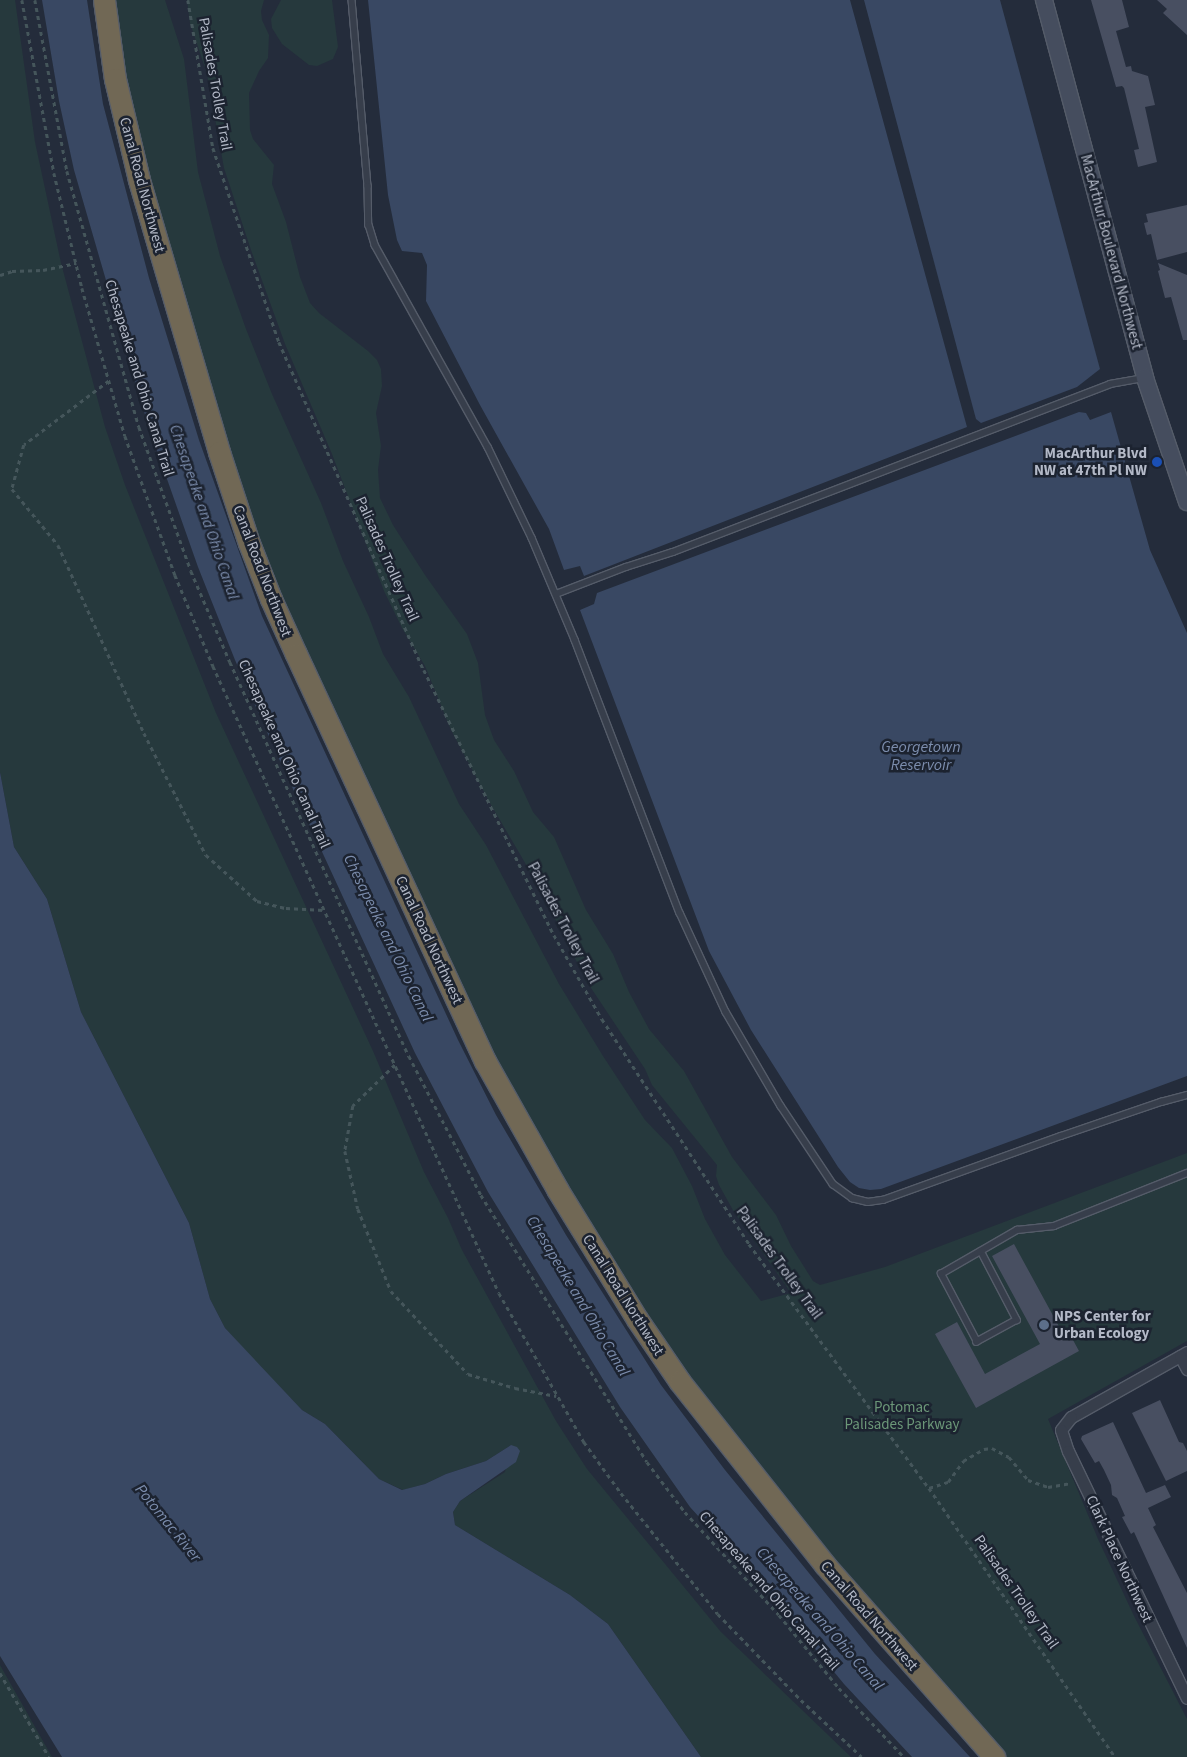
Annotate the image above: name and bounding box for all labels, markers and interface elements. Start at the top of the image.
street label: Palisades Trolley Trail [194,16,236,152]
street label: Canal Road Northwest [115,115,169,255]
street label: MacArthur Boulevard Northwest [1076,153,1146,351]
street label: Chesapeake and Ohio Canal Trail [100,277,178,479]
water label: Chesapeake and Ohio Canal [165,422,243,602]
place label: MacArthur Blvd NW at 47th Pl NW [1034,444,1147,479]
marker: MacArthur Blvd NW at 47th Pl NW [1151,456,1163,468]
street label: Palisades Trolley Trail [351,494,423,624]
street label: Canal Road Northwest [229,503,295,639]
street label: Chesapeake and Ohio Canal Trail [234,657,334,851]
water label: Georgetown Reservoir [881,737,961,775]
water label: Chesapeake and Ohio Canal [339,851,437,1025]
street label: Palisades Trolley Trail [523,859,603,987]
street label: Canal Road Northwest [391,873,467,1007]
street label: Palisades Trolley Trail [732,1203,826,1323]
water label: Chesapeake and Ohio Canal [522,1212,634,1380]
street label: Canal Road Northwest [578,1231,668,1359]
place label: NPS Center for Urban Ecology [1054,1307,1151,1342]
marker: NPS Center for Urban Ecology [1038,1319,1050,1331]
park label: Potomac Palisades Parkway [844,1398,960,1433]
water label: Potomac River [131,1480,205,1566]
street label: Clark Place Northwest [1082,1493,1156,1625]
street label: Chesapeake and Ohio Canal Trail [695,1508,843,1674]
street label: Palisades Trolley Trail [970,1532,1062,1652]
water label: Chesapeake and Ohio Canal [753,1543,887,1695]
street label: Canal Road Northwest [816,1557,922,1675]

